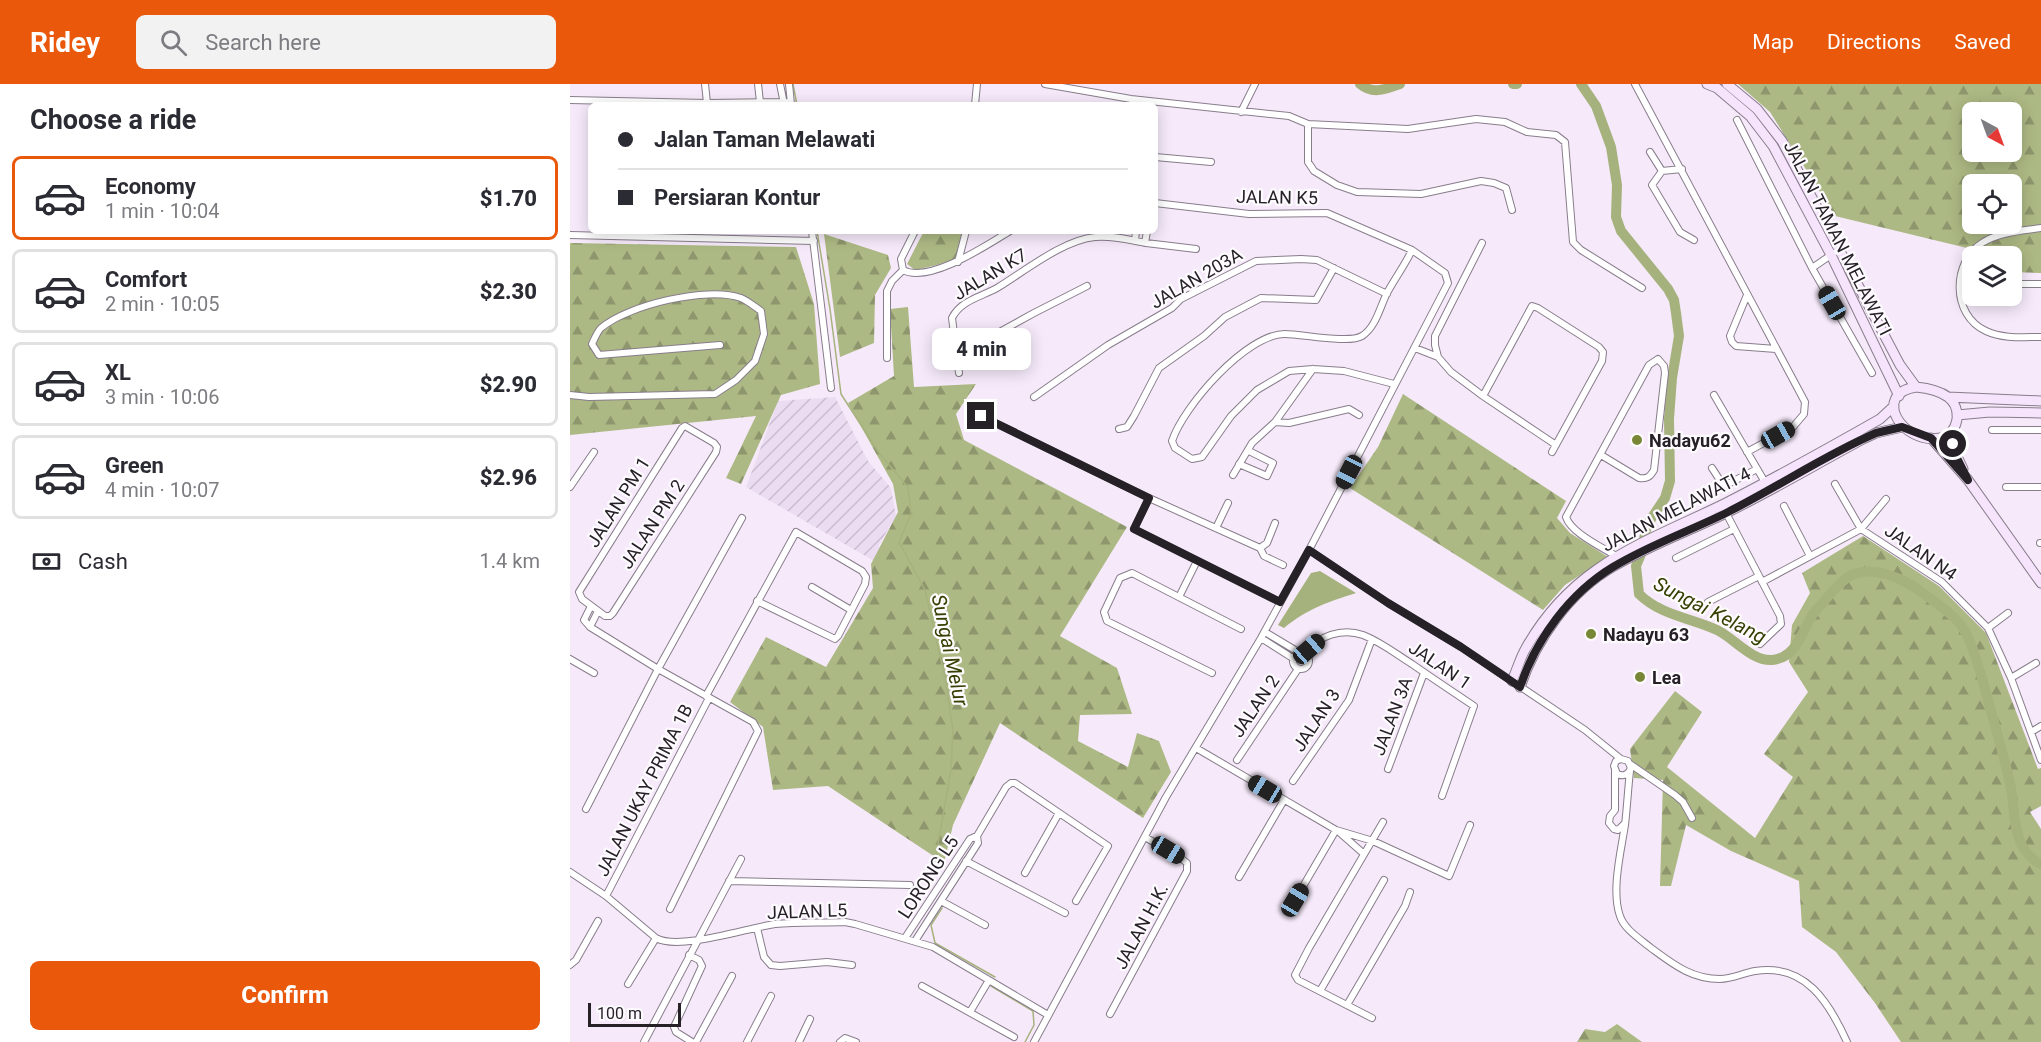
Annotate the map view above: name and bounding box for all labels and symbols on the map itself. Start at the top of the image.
north arrow [1962,102,2022,162]
street label: JALAN TAMAN MELAWATI [1780,137,1896,339]
street label: JALAN K5 [1236,186,1318,208]
street label: JALAN 203A [1146,243,1246,313]
street label: JALAN K7 [950,244,1030,304]
car [1815,283,1849,323]
callout: 4 min [932,329,1030,371]
route end [967,402,994,429]
car [1758,418,1798,452]
place label: Nadayu62 [1649,430,1731,451]
route start [1939,430,1966,457]
marker: Nadayu62 [1630,433,1644,447]
car [1333,452,1365,492]
street label: JALAN PM 1 [582,453,654,551]
street label: JALAN MELAWATI 4 [1598,462,1754,556]
street label: JALAN PM 2 [615,475,689,573]
street label: JALAN N4 [1881,519,1961,585]
water label: Sungai Kelang [1650,571,1770,649]
water label: Sungai Melur [926,592,974,709]
place label: Nadayu 63 [1603,624,1689,645]
marker: Nadayu 63 [1584,627,1598,641]
car [1290,630,1328,668]
street label: JALAN 1 [1405,637,1475,693]
place label: Lea [1652,667,1681,688]
marker: Lea [1633,670,1647,684]
street label: JALAN 2 [1227,671,1283,741]
street label: JALAN 3A [1367,674,1417,758]
street label: JALAN 3 [1288,685,1344,755]
street label: JALAN UKAY PRIMA 1B [591,700,697,880]
car [1245,772,1285,806]
street label: LORONG L5 [893,832,963,922]
car [1148,833,1188,867]
street label: JALAN H.K. [1110,880,1172,972]
car [1278,880,1312,920]
street label: JALAN L5 [767,899,847,923]
scale bar [588,1000,681,1028]

